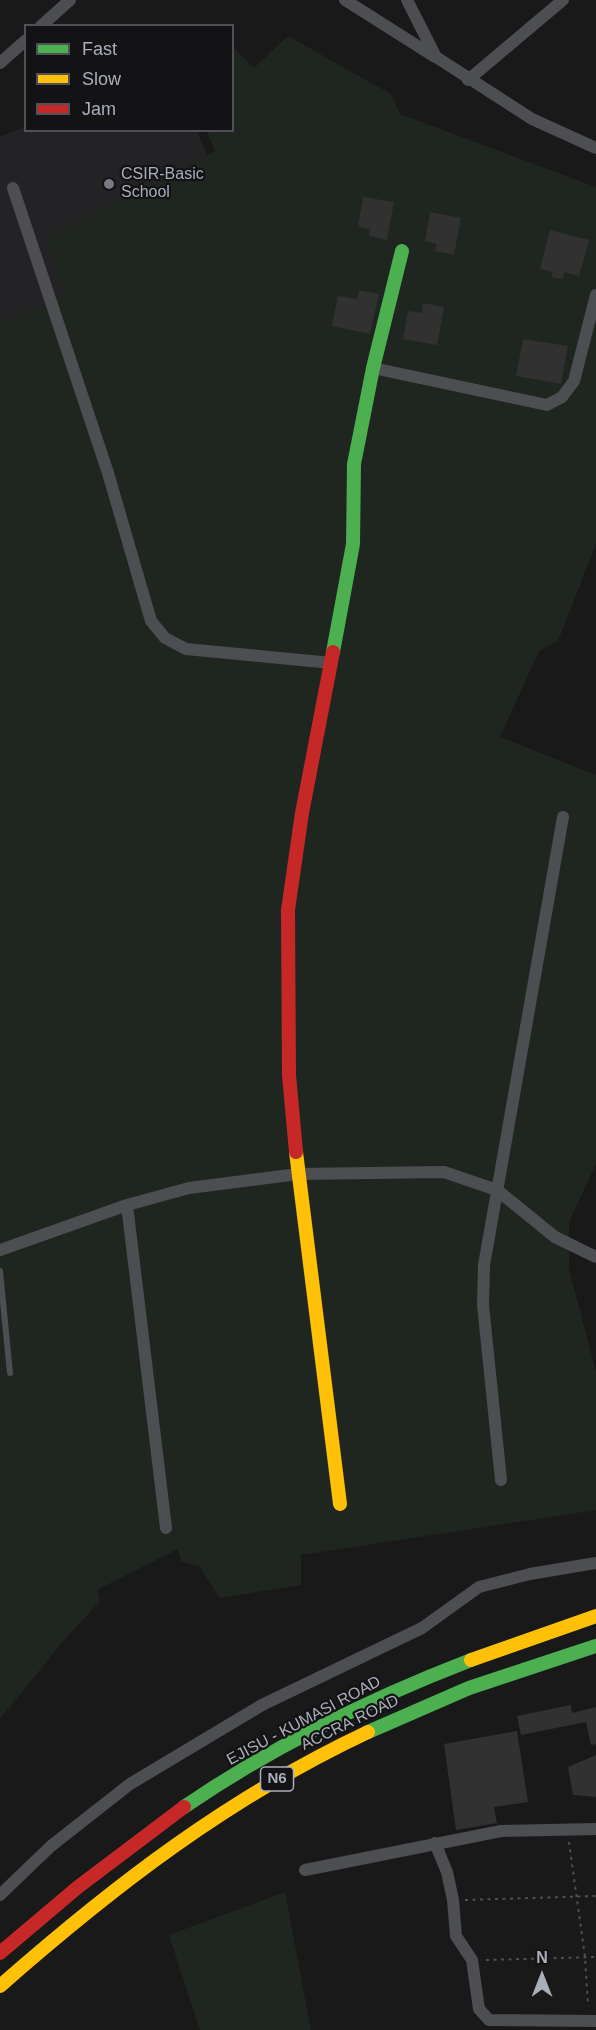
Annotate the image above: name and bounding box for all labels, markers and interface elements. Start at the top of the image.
legend [24,24,234,132]
text: Fast [82,39,117,59]
text: Slow [82,69,121,89]
text: Jam [82,99,116,119]
place label: CSIR-Basic School [121,165,204,203]
marker: CSIR-Basic School [102,177,116,191]
street label: EJISU - KUMASI ROAD [224,1672,384,1770]
street label: ACCRA ROAD [298,1691,402,1755]
road number: N6 [260,1767,294,1791]
north arrow [512,1946,572,2006]
text: N [536,1949,548,1966]

